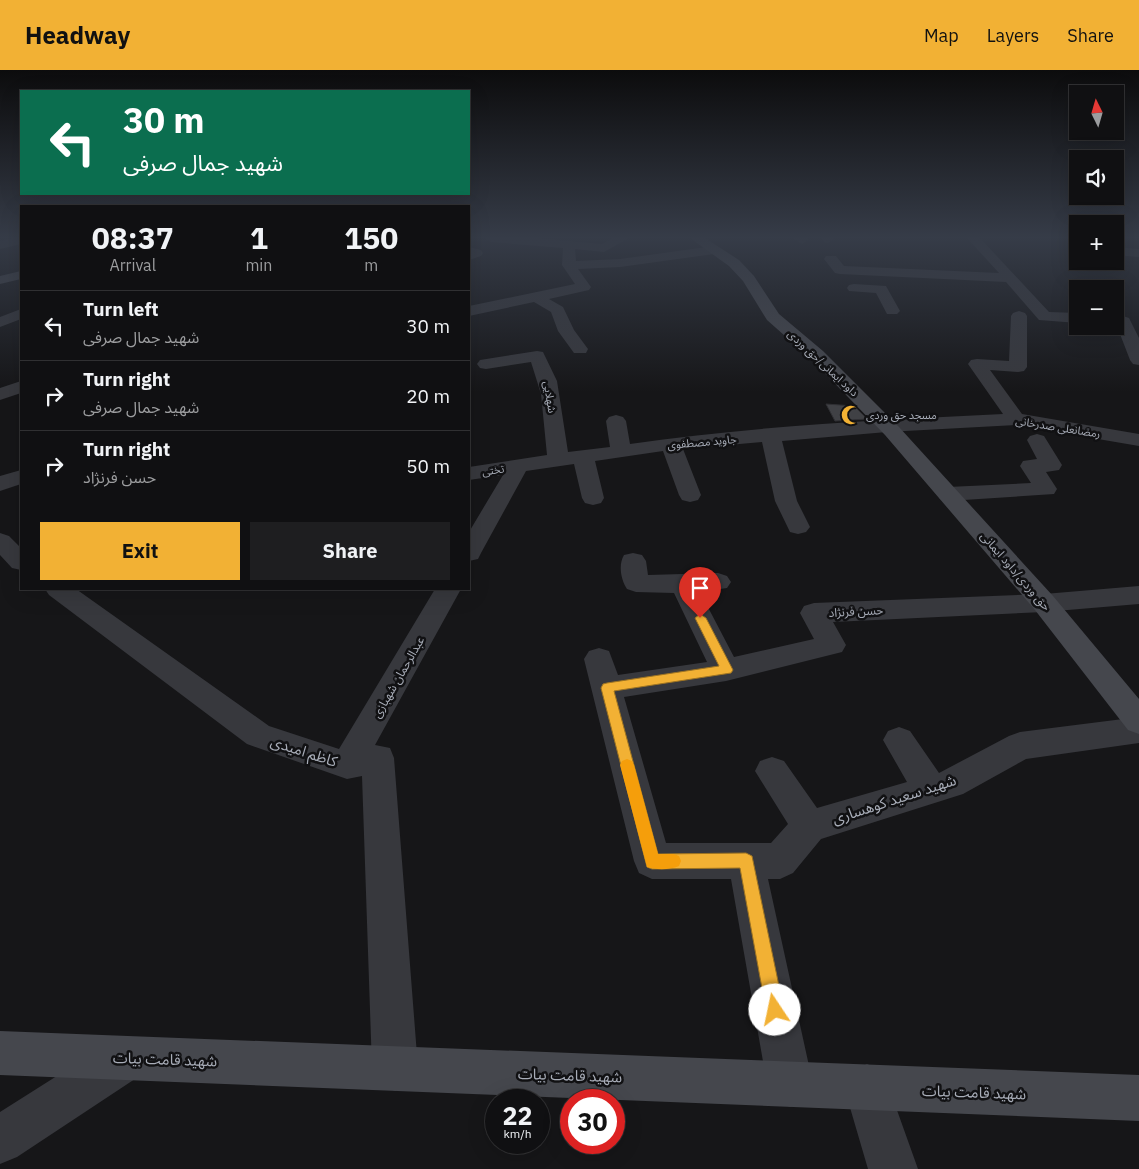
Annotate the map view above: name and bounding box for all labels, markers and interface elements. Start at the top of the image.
text: Headway [25,19,130,51]
text: Map [924,24,959,47]
text: Layers [987,24,1039,47]
text: Share [1067,24,1114,47]
north arrow [1069,85,1124,140]
map controls [1069,85,1124,335]
text: 30 m [123,97,205,143]
icon: left [40,110,105,175]
text: شهید جمال صرفی [123,148,283,177]
button: sound [1069,150,1124,205]
button: + [1069,215,1124,270]
text: 08:37 [92,218,174,257]
text: 1 [250,218,268,257]
text: 150 [344,218,398,257]
text: Arrival [109,255,156,275]
text: min [245,255,272,275]
text: m [364,255,378,275]
button: − [1069,280,1124,335]
text: Turn left [83,297,159,321]
icon: left [40,312,68,340]
text: 30 m [406,314,450,338]
text: شهید جمال صرفی [83,327,199,347]
street label: داود ایمانی/حق وردی [785,327,861,399]
text: Turn right [83,367,170,391]
street label: شهلایی [541,380,559,414]
icon: right [40,382,68,410]
text: 20 m [406,384,450,408]
text: شهید جمال صرفی [83,397,199,417]
mosque icon: مسجد حق وردی [840,404,862,426]
place label: مسجد حق وردی [866,408,937,422]
street label: رمضانعلی صدرخانی [1015,413,1101,441]
street label: جاوید مصطفوی [667,432,738,452]
text: Turn right [83,437,170,461]
icon: right [40,452,68,480]
text: 50 m [406,454,450,478]
street label: تختی [481,462,505,478]
text: حسن فرنژاد [83,467,156,487]
button: Exit [40,522,240,580]
button: Share [250,522,450,580]
street label: حق وردی/داود ایمانی [977,528,1054,614]
pin [679,567,721,618]
icon: arrive [686,574,714,602]
street label: حسن فرنژاد [828,602,884,620]
street label: عبدالرحمان شهبازی [369,633,428,721]
street label: کاظم امیدی [268,731,341,773]
street label: شهید سعید کوهساری [830,770,959,828]
position arrow [748,983,800,1035]
street label: شهید قامت بیات [113,1048,218,1070]
street label: شهید قامت بیات [518,1064,623,1086]
street label: شهید قامت بیات [922,1081,1027,1103]
speed limit sign: 30 [560,1089,625,1154]
text: 22 [502,1099,533,1132]
text: km/h [503,1126,532,1141]

